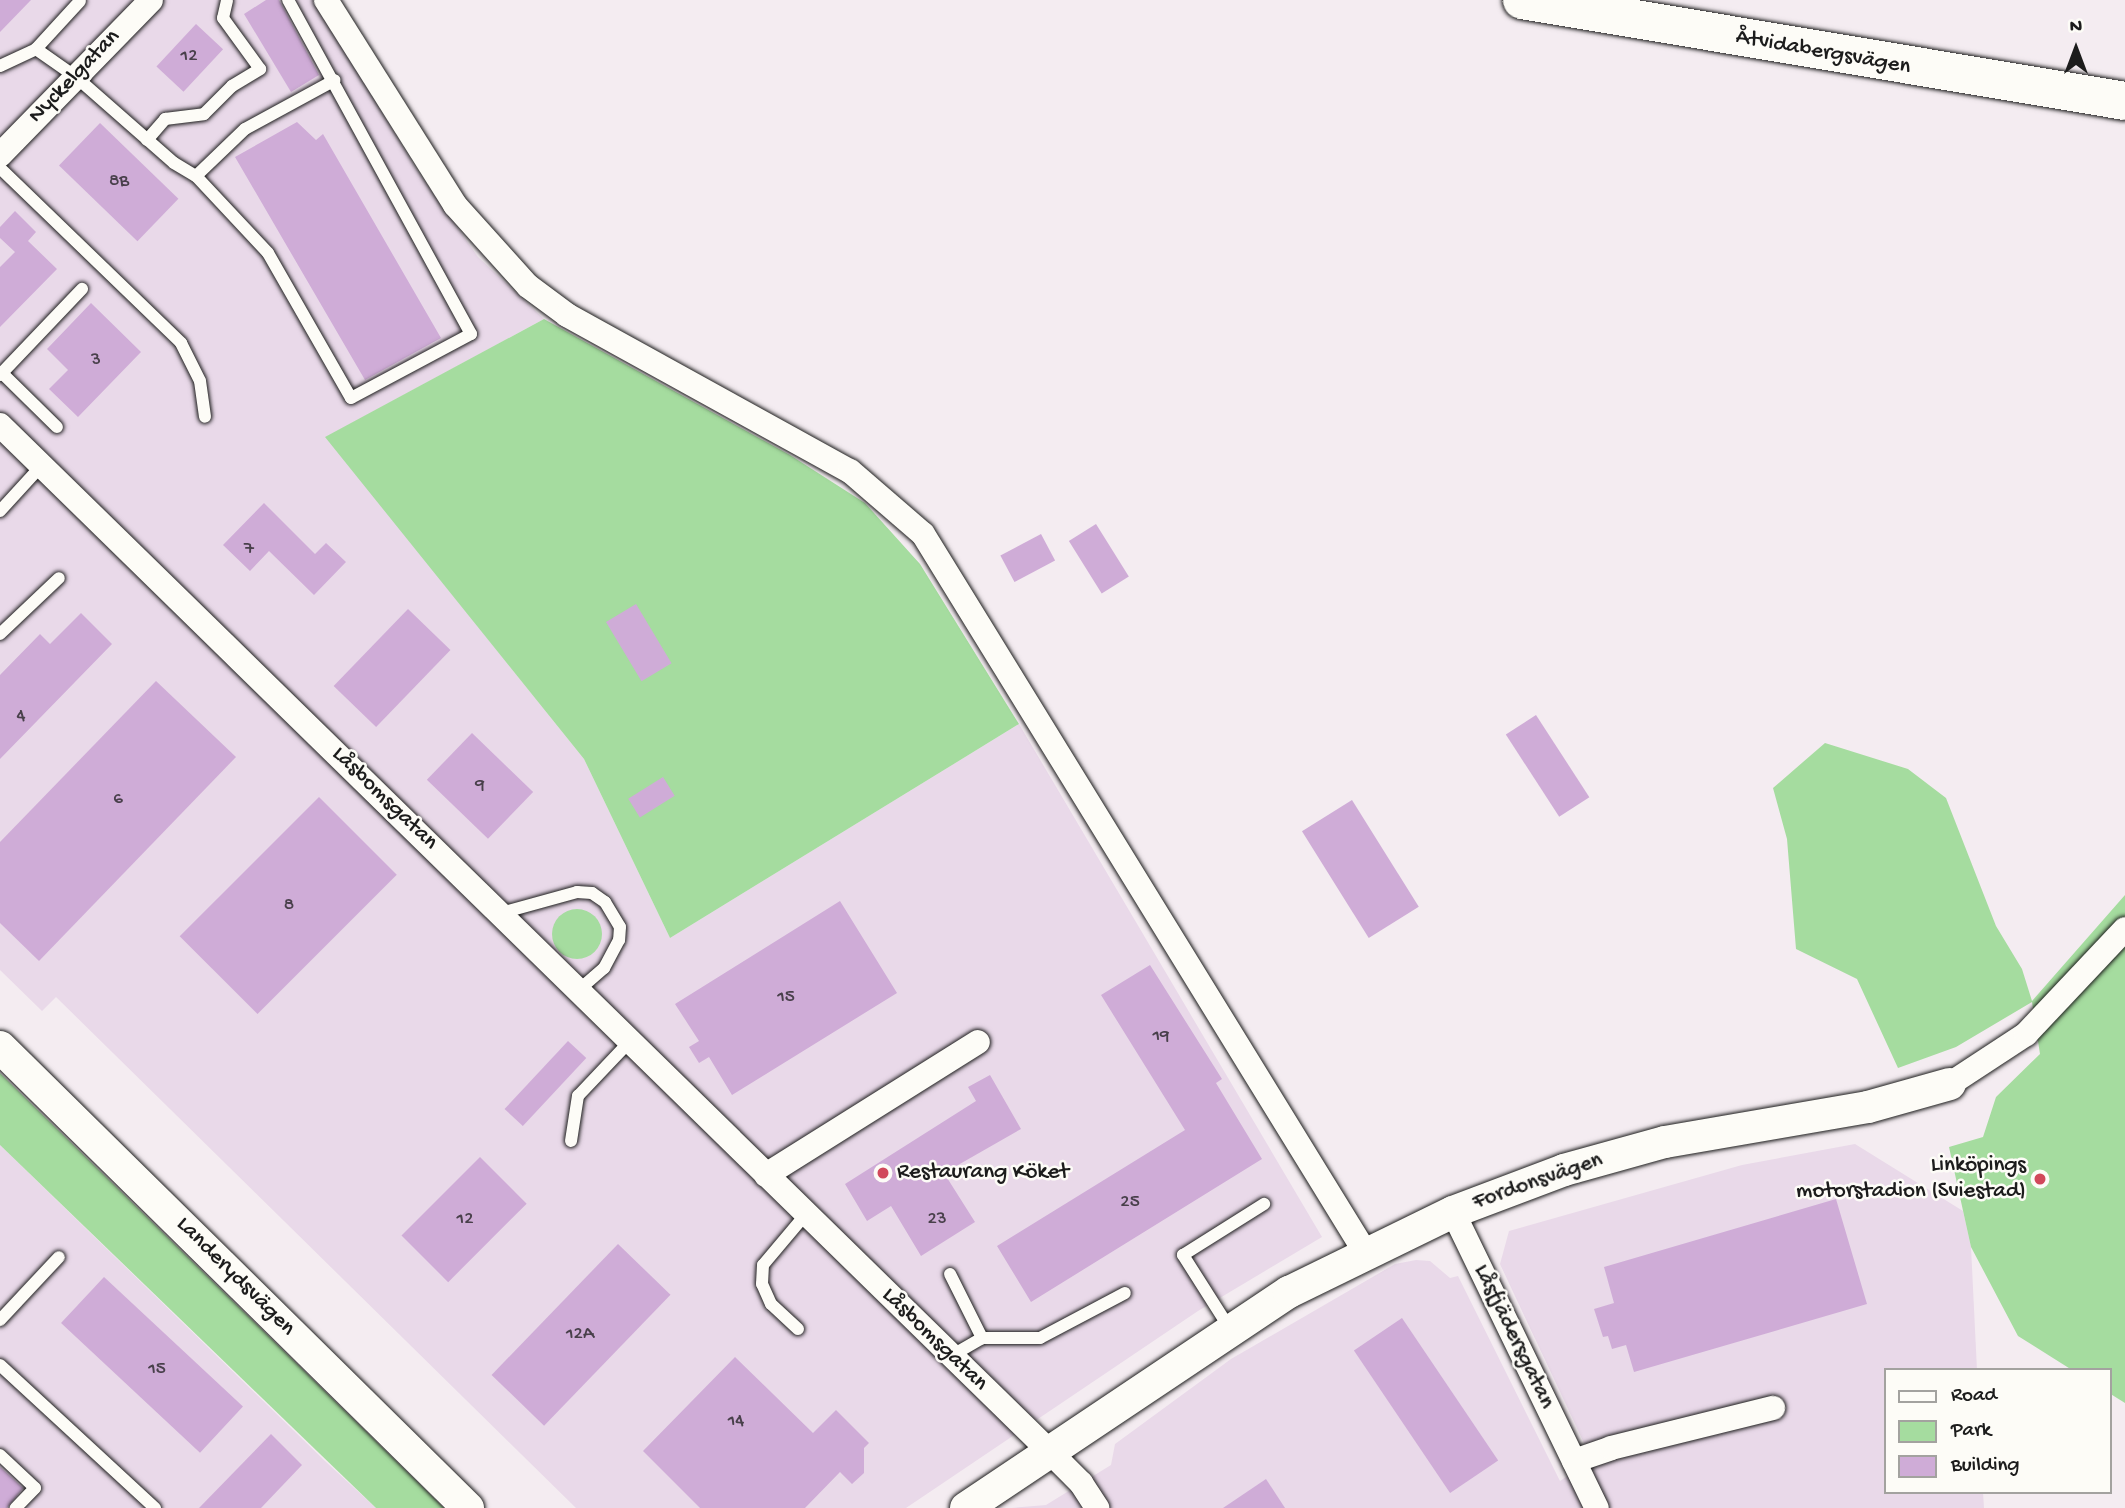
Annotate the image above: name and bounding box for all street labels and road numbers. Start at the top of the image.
street label: Nyckelgatan [23,24,127,130]
street label: Åtvidabergsvägen [1734,24,1912,82]
street label: Låsbomsgatan [325,741,443,857]
street label: Fordonsvägen [1469,1147,1607,1217]
street label: Landerydsvägen [169,1211,301,1343]
street label: Låsfjädersgatan [1466,1260,1560,1414]
street label: Låsbomsgatan [875,1282,993,1398]

